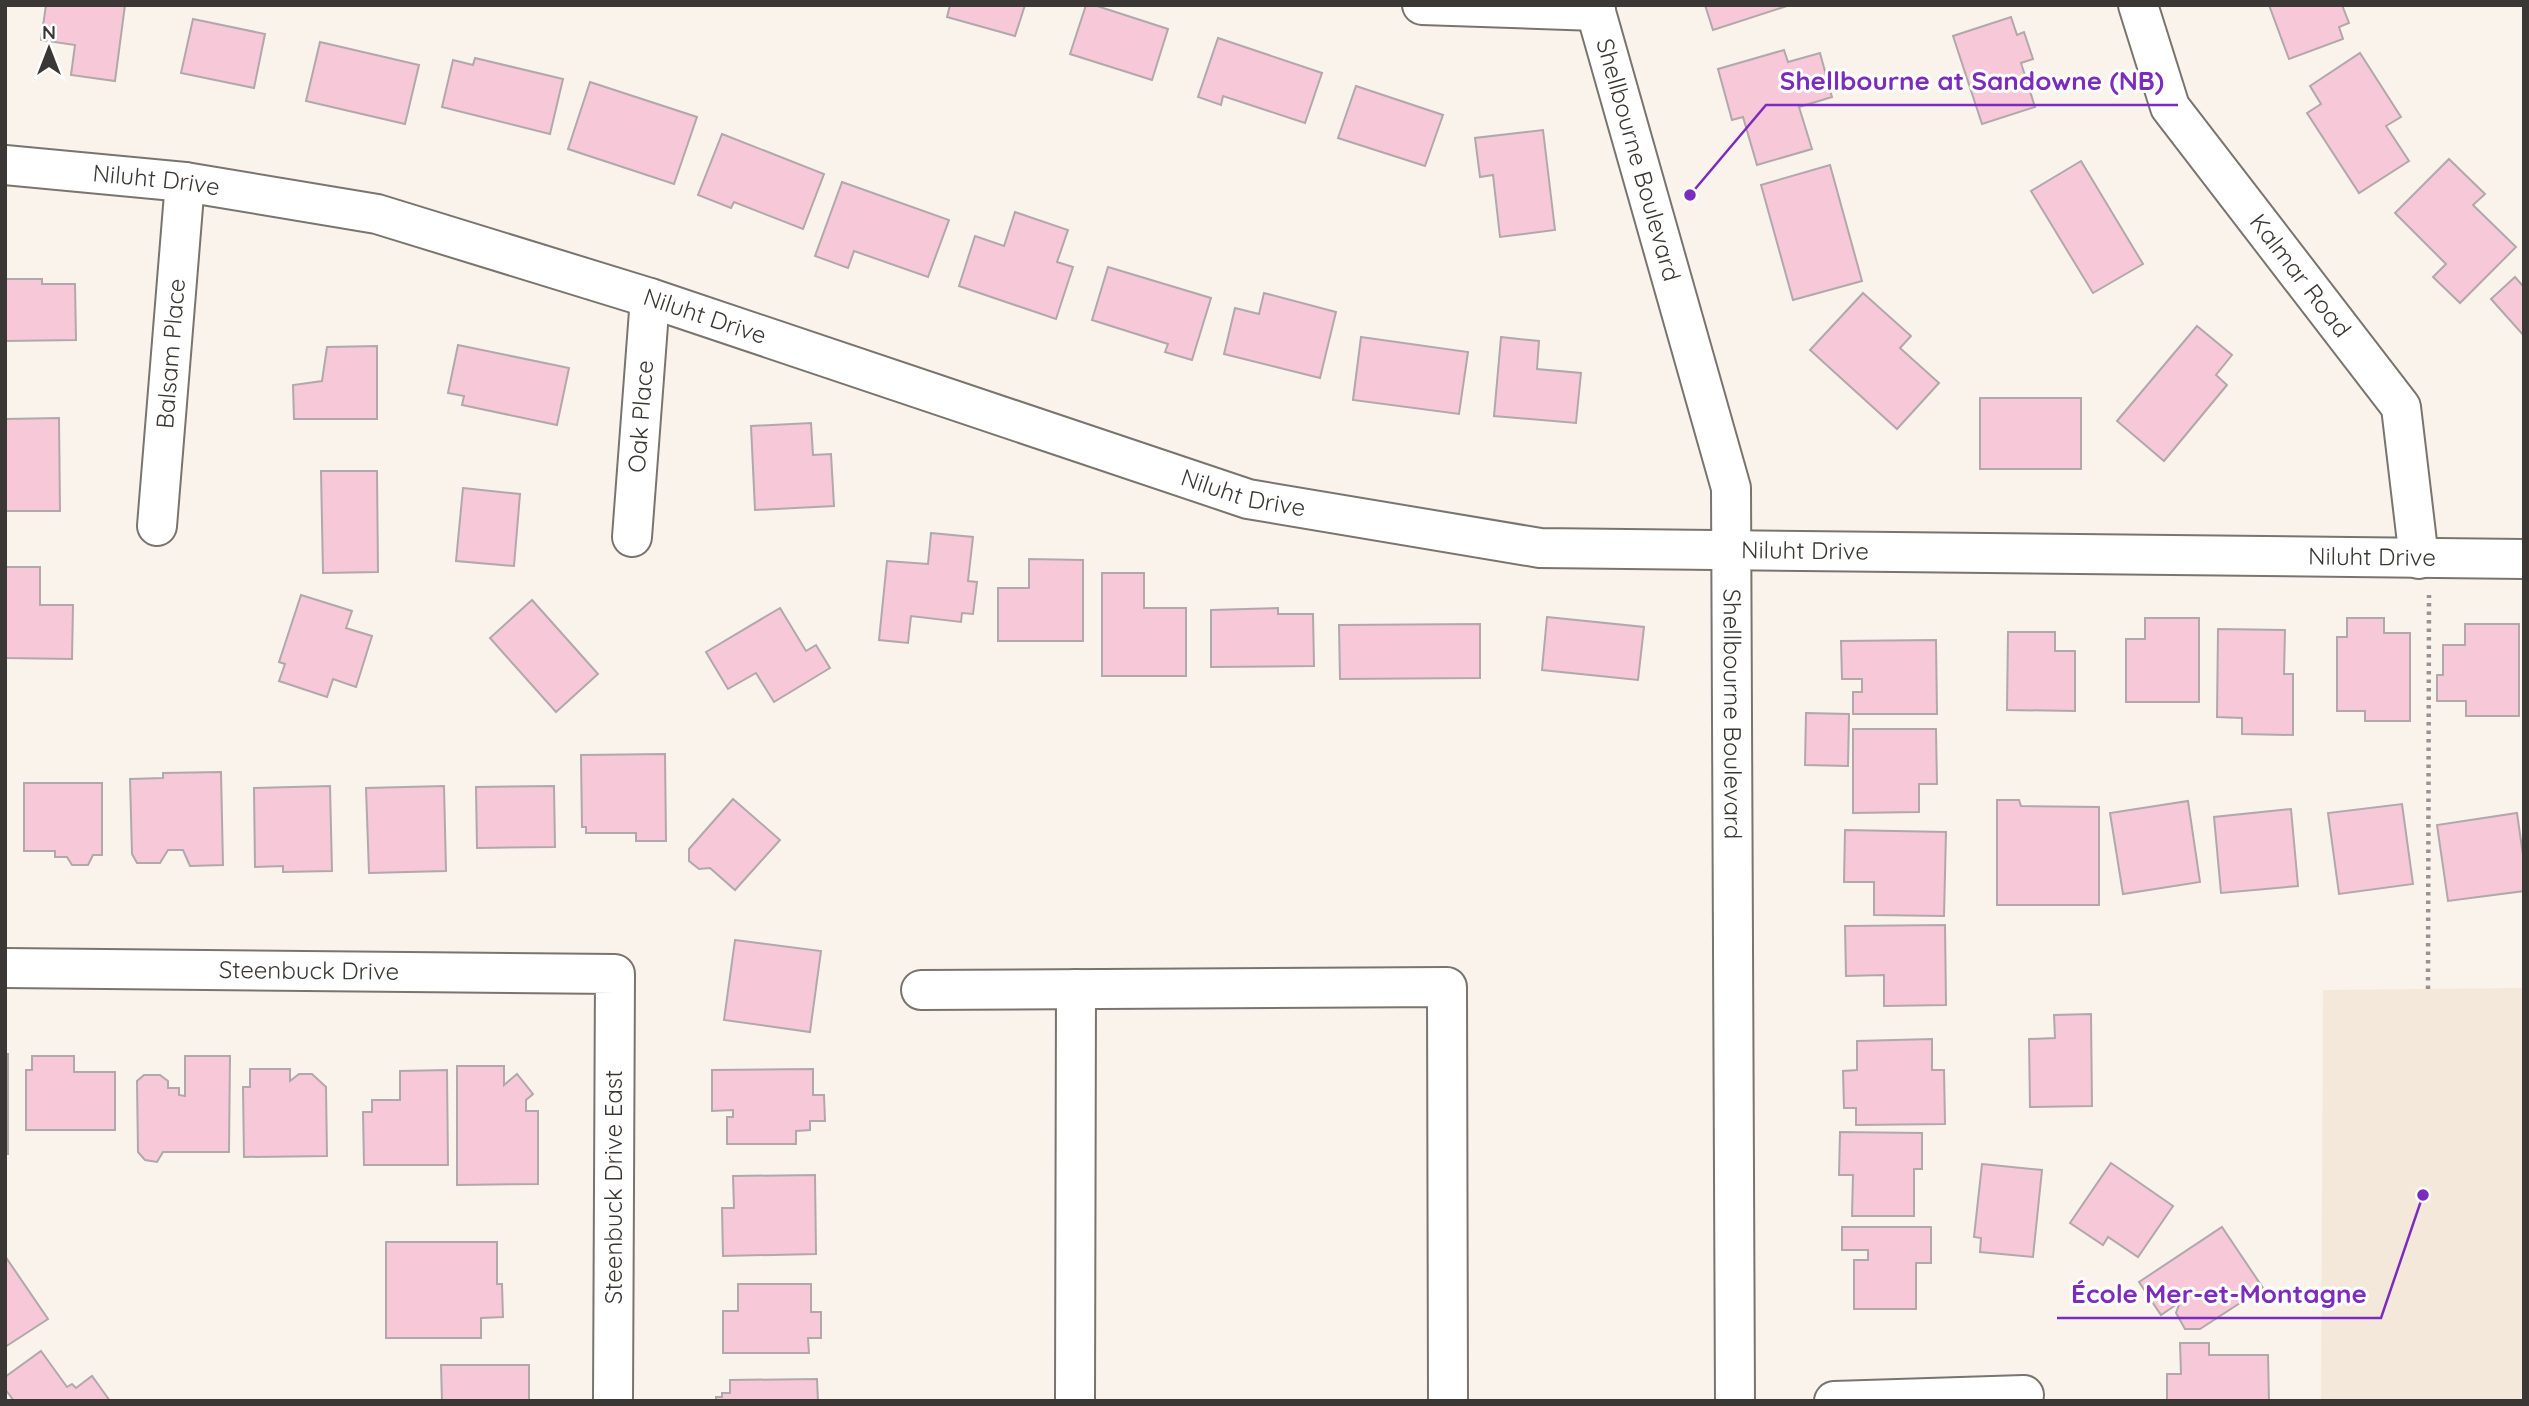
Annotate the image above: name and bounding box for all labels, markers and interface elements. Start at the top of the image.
north arrow [14,14,84,84]
text: N [42,20,56,44]
street label: Shellbourne Boulevard [1590,35,1688,284]
callout: Shellbourne at Sandowne (NB) [1766,58,2178,105]
text: Shellbourne at Sandowne (NB) [1780,64,2164,97]
street label: Niluht Drive [91,157,222,202]
street label: Kalmar Road [2244,207,2358,343]
street label: Balsam Place [149,277,191,430]
street label: Niluht Drive [640,281,771,350]
street label: Oak Place [621,359,659,474]
street label: Niluht Drive [1177,462,1308,522]
street label: Niluht Drive [1741,534,1869,566]
street label: Niluht Drive [2308,541,2436,572]
street label: Shellbourne Boulevard [1717,589,1749,839]
street label: Steenbuck Drive [219,954,399,986]
street label: Steenbuck Drive East [598,1070,628,1304]
callout: École Mer-et-Montagne [2057,1271,2381,1318]
text: École Mer-et-Montagne [2071,1277,2367,1310]

